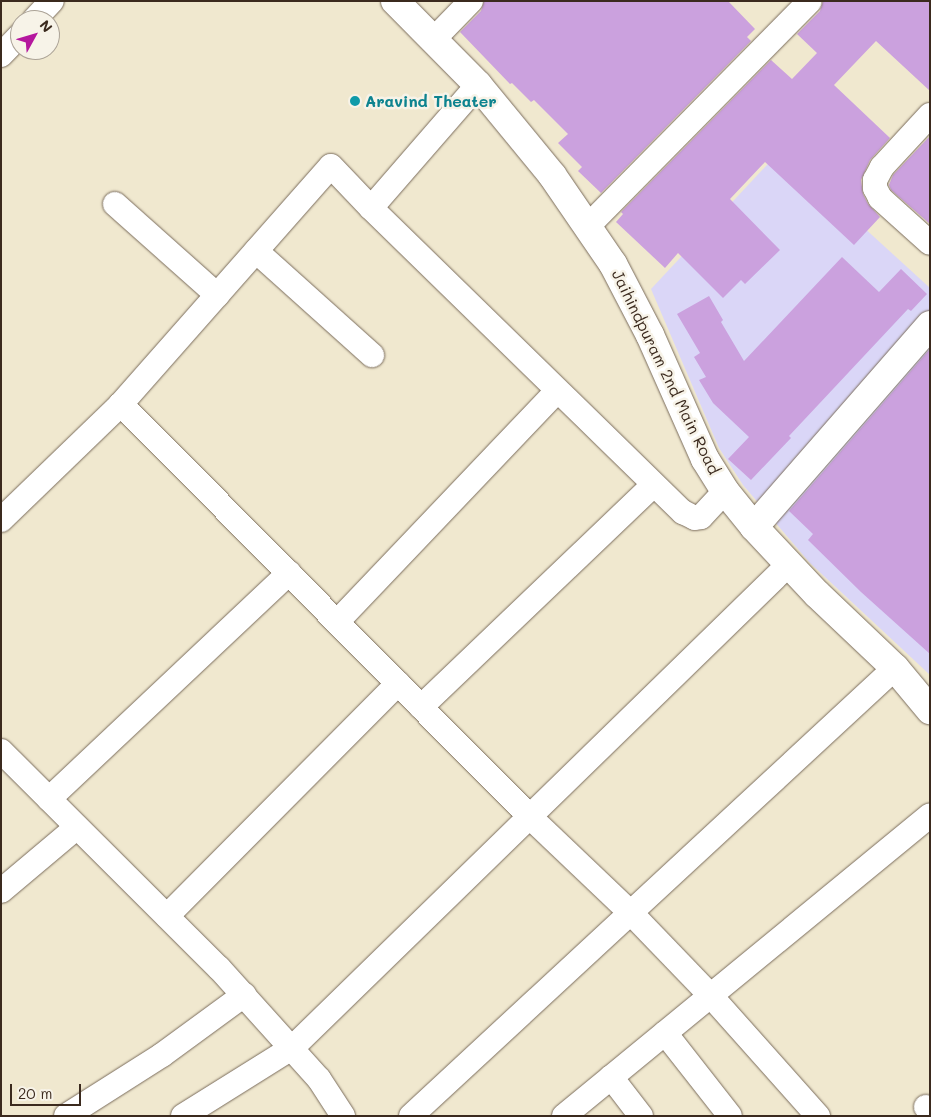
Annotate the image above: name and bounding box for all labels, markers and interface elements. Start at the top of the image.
north arrow [10,10,60,60]
text: N [36,16,57,36]
place label: Aravind Theater [365,91,497,111]
marker: Aravind Theater [349,95,361,107]
street label: Jaihindpuram 2nd Main Road [608,266,724,478]
scale bar [12,1074,84,1106]
text: 20 m [18,1083,52,1103]

